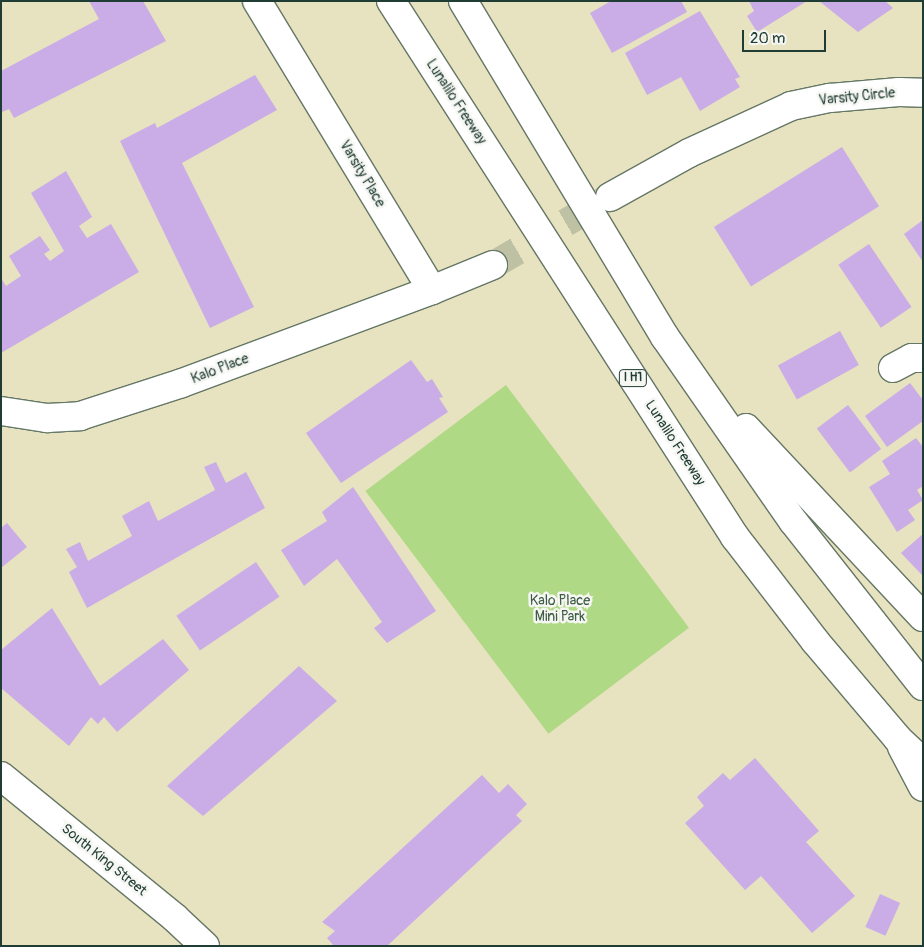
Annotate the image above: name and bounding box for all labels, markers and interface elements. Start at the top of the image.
scale bar [744,20,828,52]
text: 20 m [750,29,785,48]
street label: Lunalilo Freeway [422,56,490,148]
street label: Varsity Circle [818,85,896,109]
street label: Varsity Place [336,138,388,210]
street label: Kalo Place [189,350,251,388]
road number: I H1 [618,368,648,388]
street label: Lunalilo Freeway [641,397,709,489]
park label: Kalo Place Mini Park [530,593,590,626]
street label: South King Street [58,821,150,899]

